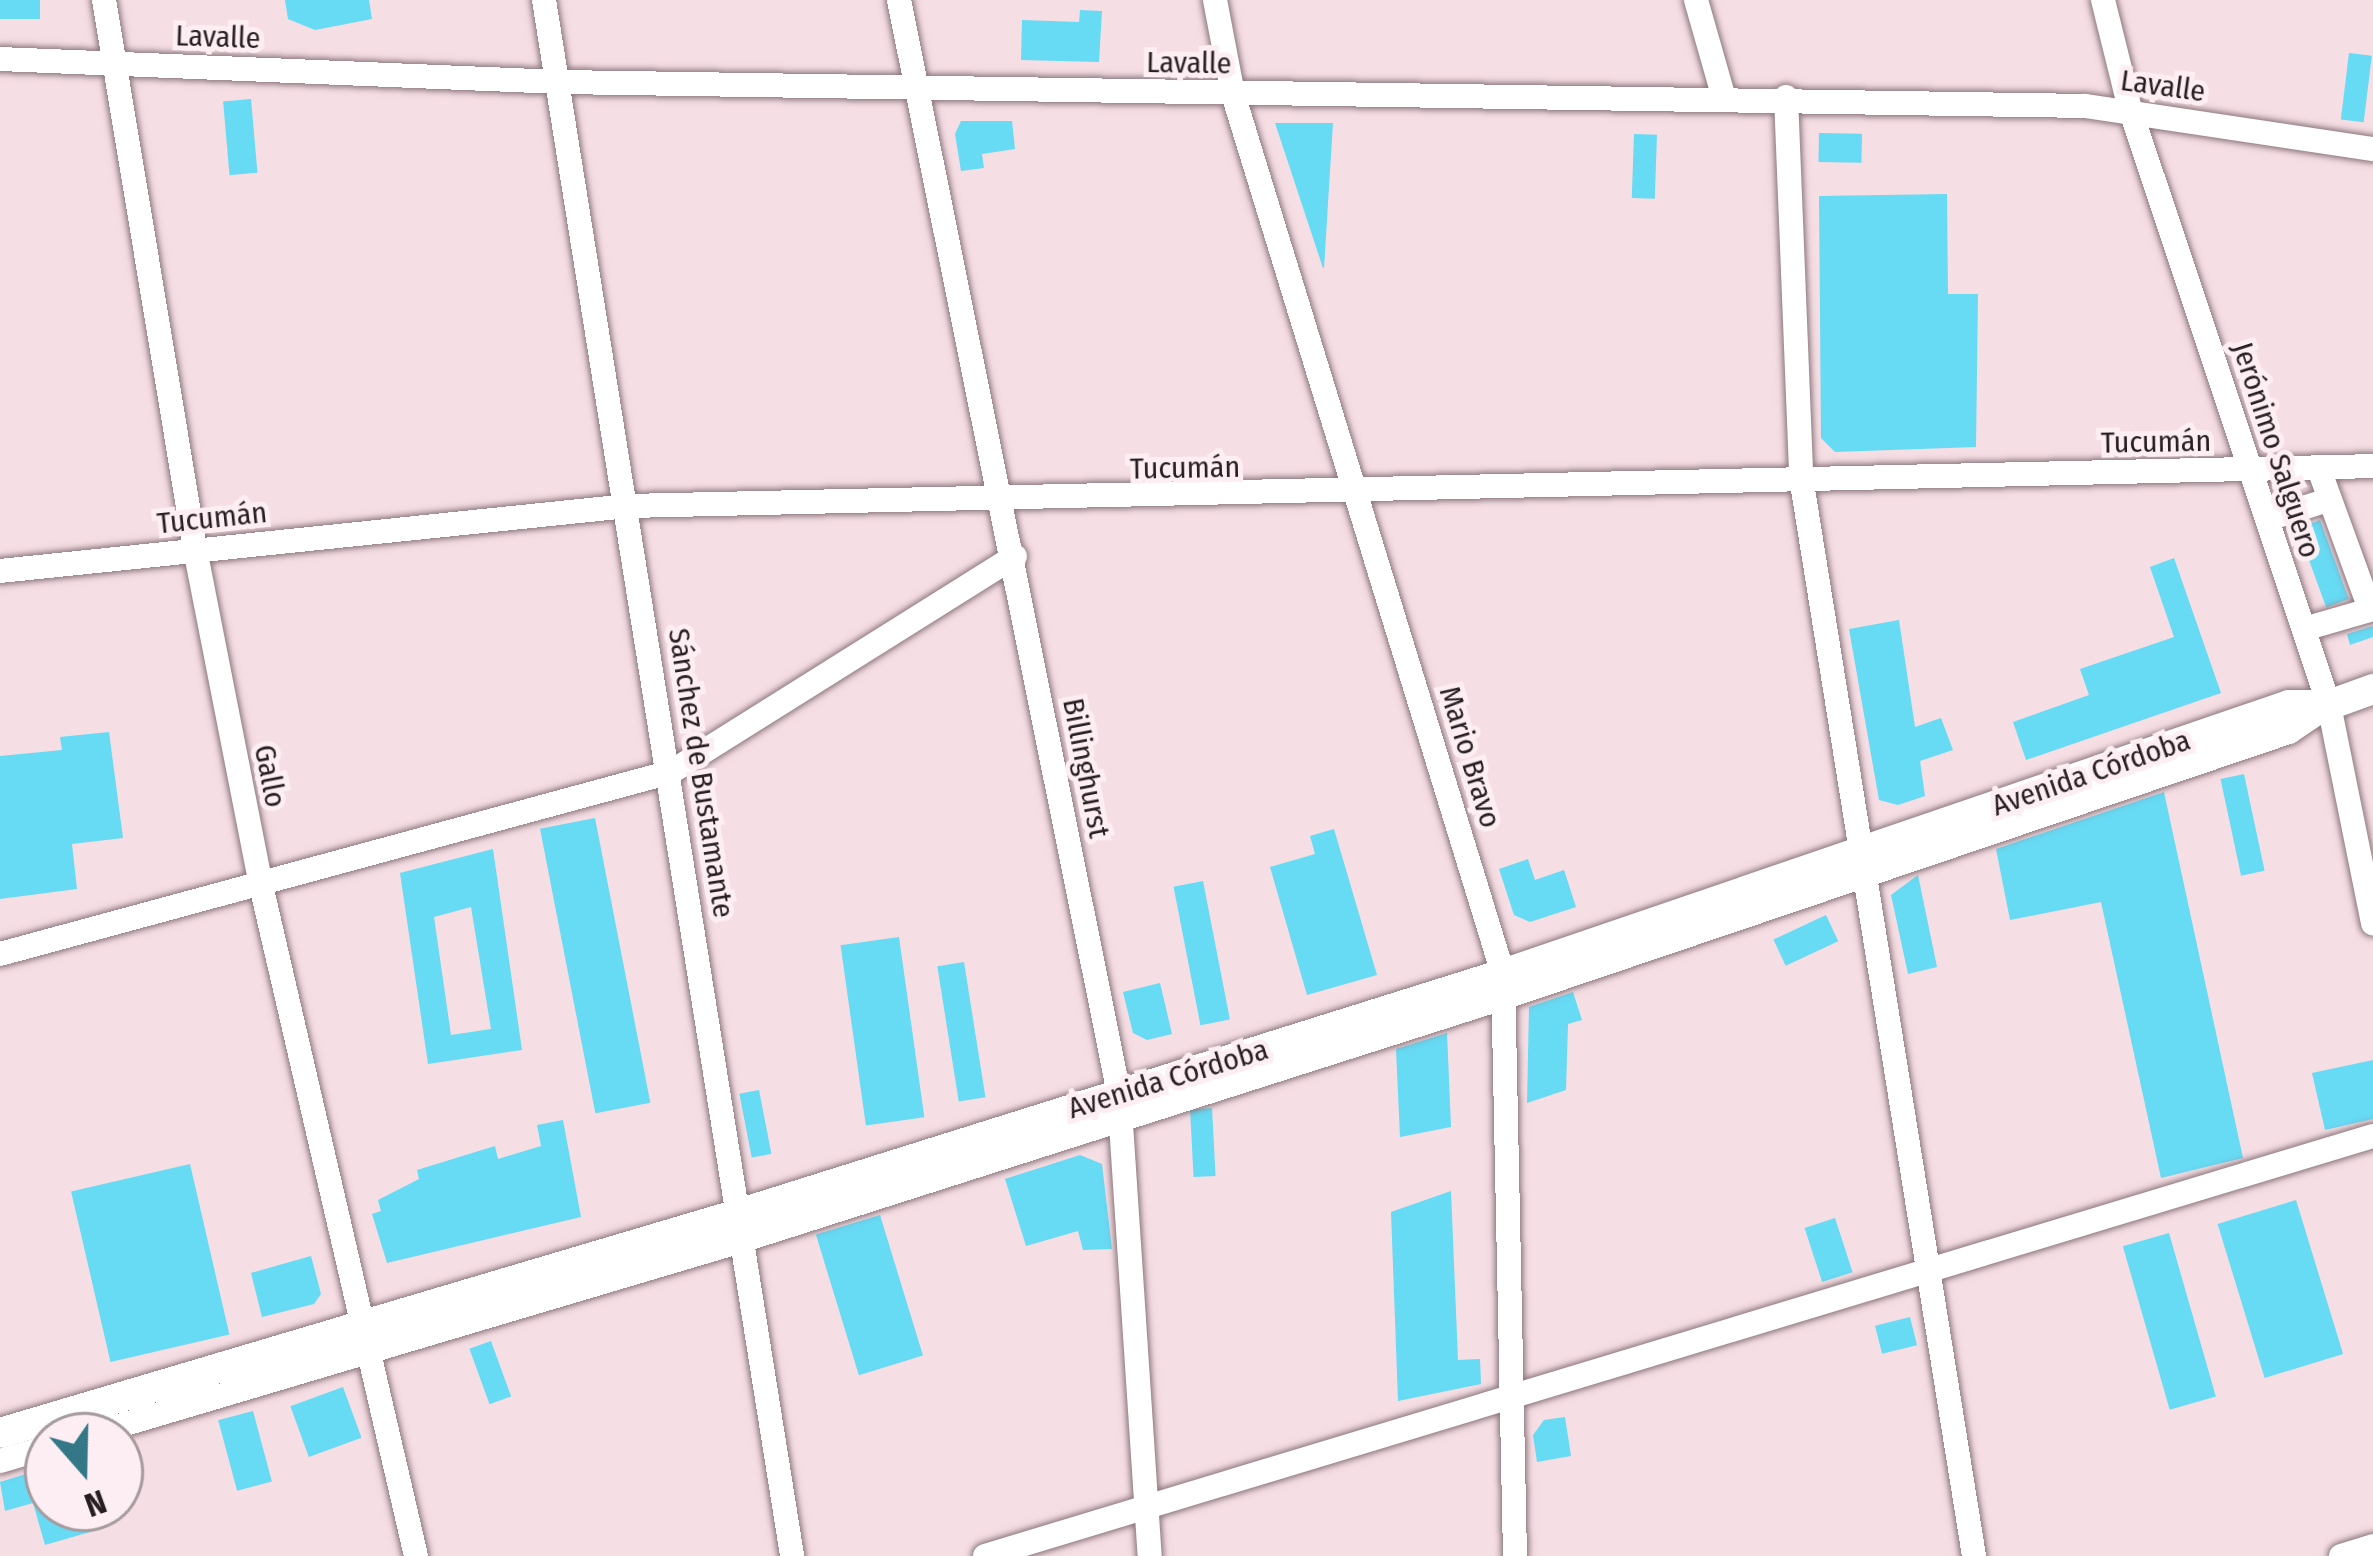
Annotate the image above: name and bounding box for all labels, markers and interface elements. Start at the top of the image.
street label: Lavalle [175,18,261,56]
street label: Lavalle [1146,44,1232,82]
street label: Lavalle [2118,62,2208,110]
street label: Jerónimo Salguero [2224,338,2328,562]
street label: Tucumán [2101,423,2211,461]
street label: Tucumán [1130,449,1240,487]
street label: Tucumán [155,494,269,542]
street label: Sánchez de Bustamante [660,626,742,920]
street label: Mario Bravo [1431,682,1509,832]
street label: Billinghurst [1055,695,1117,841]
street label: Avenida Córdoba [1987,722,2195,824]
street label: Gallo [246,742,294,810]
street label: Avenida Córdoba [1064,1031,1272,1127]
north arrow [24,1412,144,1532]
text: N [79,1481,111,1525]

